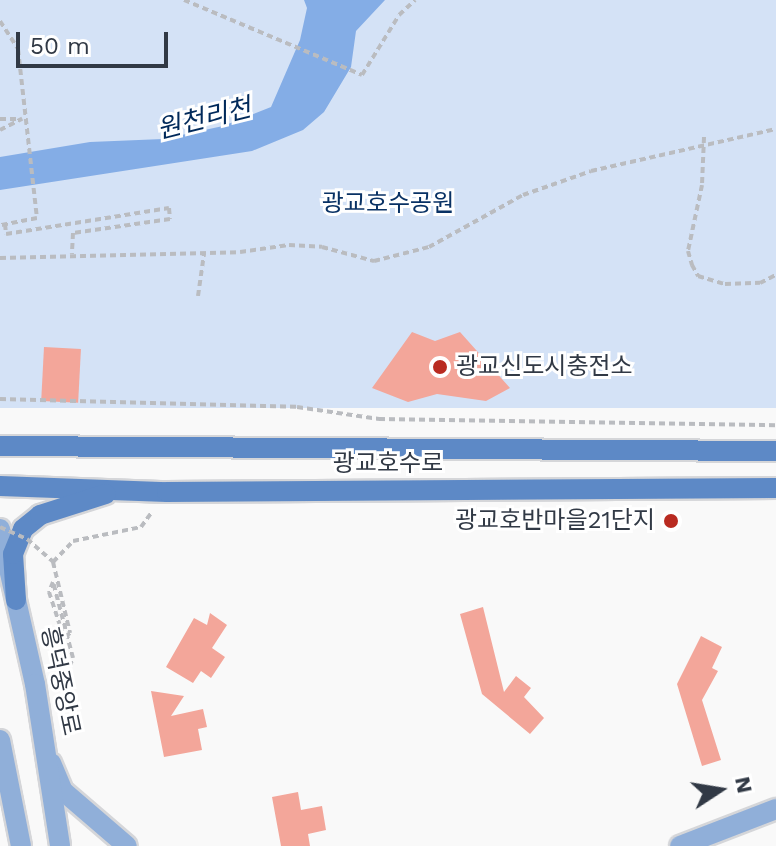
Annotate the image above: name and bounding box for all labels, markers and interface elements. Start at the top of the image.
scale bar [20,16,172,66]
text: 50 m [30,32,90,60]
water label: 원천리천 [154,92,254,146]
park label: 광교호수공원 [322,190,454,218]
place label: 광교신도시충전소 [456,353,633,381]
marker: 광교신도시충전소 [431,358,449,376]
street label: 광교호수로 [333,450,443,478]
place label: 광교호반마을21단지 [455,507,655,535]
marker: 광교호반마을21단지 [662,512,680,530]
street label: 흥덕중앙로 [34,624,86,738]
north arrow [680,750,760,830]
text: N [730,774,758,795]

